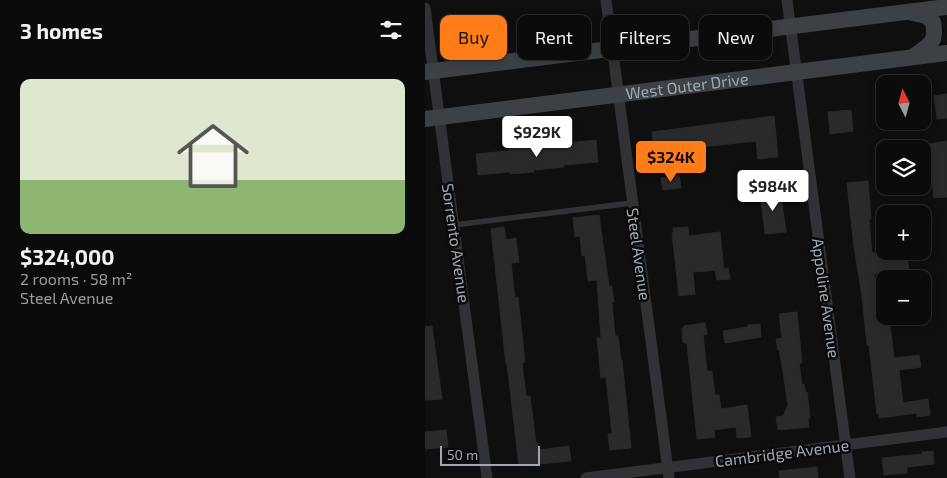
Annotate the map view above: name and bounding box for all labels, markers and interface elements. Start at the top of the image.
chip: Buy [440,15,507,60]
chip: Rent [517,15,591,60]
chip: Filters [601,15,689,60]
chip: New [699,15,772,60]
icon: filters [377,16,405,44]
text: 3 homes [20,18,103,43]
street label: West Outer Drive [624,68,749,103]
north arrow [876,75,931,130]
map controls [876,75,931,325]
icon: home [168,111,258,201]
pin: $929K [502,116,572,158]
text: $929K [513,122,561,141]
pin: $324K [636,140,706,183]
button: layers [876,140,931,195]
text: $324K [647,147,695,166]
pin: $984K [738,170,808,212]
text: $984K [748,176,798,195]
street label: Sorrento Avenue [439,182,474,304]
button: + [876,205,931,260]
street label: Steel Avenue [624,206,655,301]
street label: Appoline Avenue [809,237,844,359]
text: $324,000 [20,244,115,269]
text: 2 rooms · 58 m² [20,269,133,288]
button: − [876,270,931,325]
text: Steel Avenue [20,288,113,307]
street label: Cambridge Avenue [714,435,850,470]
scale bar [440,443,540,466]
text: 50 m [447,446,478,463]

